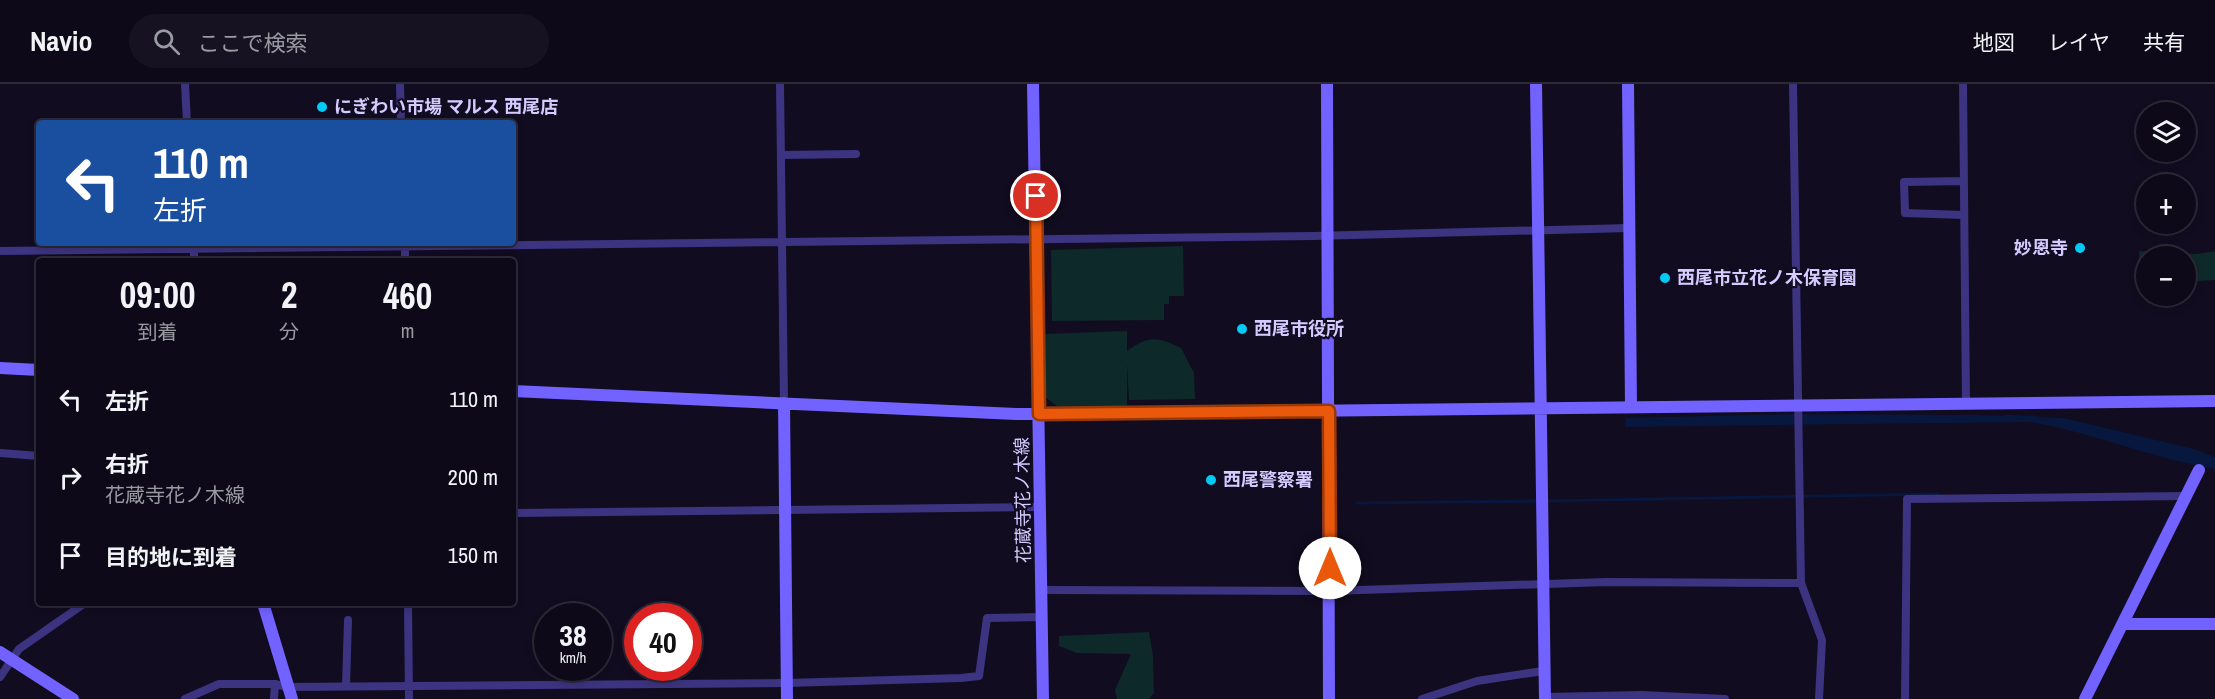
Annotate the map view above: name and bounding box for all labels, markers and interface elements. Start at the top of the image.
search box [129,14,549,68]
text: Navio [30,22,93,60]
icon: search [150,25,183,58]
text: ここで検索 [198,28,308,58]
text: 地図 [1973,28,2015,57]
text: レイヤ [2048,28,2110,57]
text: 共有 [2143,28,2185,57]
place label: にぎわい市場 マルス 西尾店 [334,94,558,119]
marker: にぎわい市場 マルス 西尾店 [315,100,329,114]
map controls [2136,102,2196,306]
button: layers [2136,102,2196,162]
text: 110 m [153,135,249,191]
icon: left [54,144,132,222]
pin [1010,170,1061,221]
button: + [2136,174,2196,234]
icon: arrive [1019,179,1052,212]
text: 左折 [153,192,207,228]
place label: 妙恩寺 [2014,235,2068,260]
marker: 妙恩寺 [2073,241,2087,255]
button: − [2136,246,2196,306]
place label: 西尾市立花ノ木保育園 [1677,265,1857,290]
text: 09:00 [120,271,195,319]
text: 2 [281,271,297,319]
marker: 西尾市立花ノ木保育園 [1658,271,1672,285]
text: 460 [383,272,432,320]
place label: 西尾市役所 [1254,316,1344,341]
text: m [401,317,414,344]
text: 到着 [138,318,178,345]
text: 分 [279,318,299,345]
marker: 西尾市役所 [1235,322,1249,336]
icon: left [54,383,87,416]
text: 110 m [449,384,498,414]
text: 左折 [105,386,149,416]
street label: 花蔵寺花ノ木線 [1009,437,1036,563]
text: 右折 [105,449,149,479]
icon: right [54,461,87,494]
text: 200 m [448,462,498,492]
place label: 西尾警察署 [1223,467,1313,492]
marker: 西尾警察署 [1204,473,1218,487]
text: 花蔵寺花ノ木線 [105,481,245,508]
position arrow [1298,536,1362,600]
icon: arrive [54,539,87,572]
text: 150 m [448,540,498,570]
text: 目的地に到着 [105,542,237,572]
speed limit sign: 40 [624,603,702,681]
text: 38 [559,615,587,655]
text: km/h [560,647,586,668]

